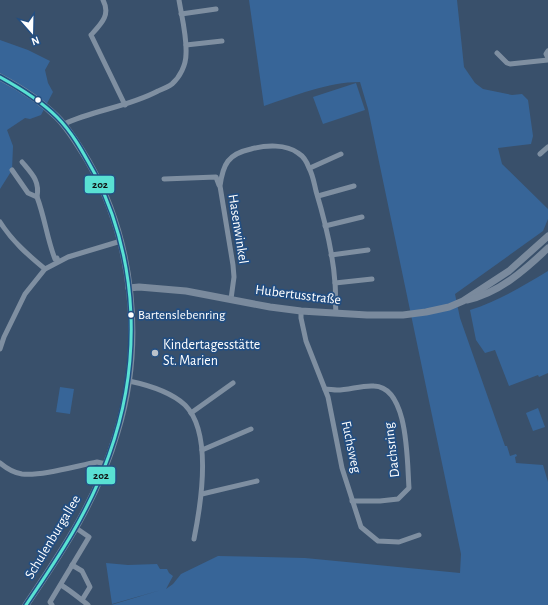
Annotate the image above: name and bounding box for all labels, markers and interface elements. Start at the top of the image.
north arrow [12,12,52,52]
text: N [30,34,41,47]
unlabelled marker [33,95,43,105]
line badge: 202 [84,175,115,194]
text: 202 [92,179,108,190]
street label: Hasenwinkel [226,193,250,265]
street label: Hubertusstraße [254,283,342,307]
place label: Bartenslebenring [138,309,226,322]
marker: Bartenslebenring [126,310,136,320]
place label: Kindertagesstätte St. Marien [163,338,260,368]
marker: Kindertagesstätte St. Marien [150,348,160,358]
street label: Fuchsweg [339,420,363,474]
street label: Dachsring [382,422,402,478]
line badge: 202 [86,466,116,485]
text: 202 [93,470,109,481]
street label: Schulenburgallee [23,493,83,581]

